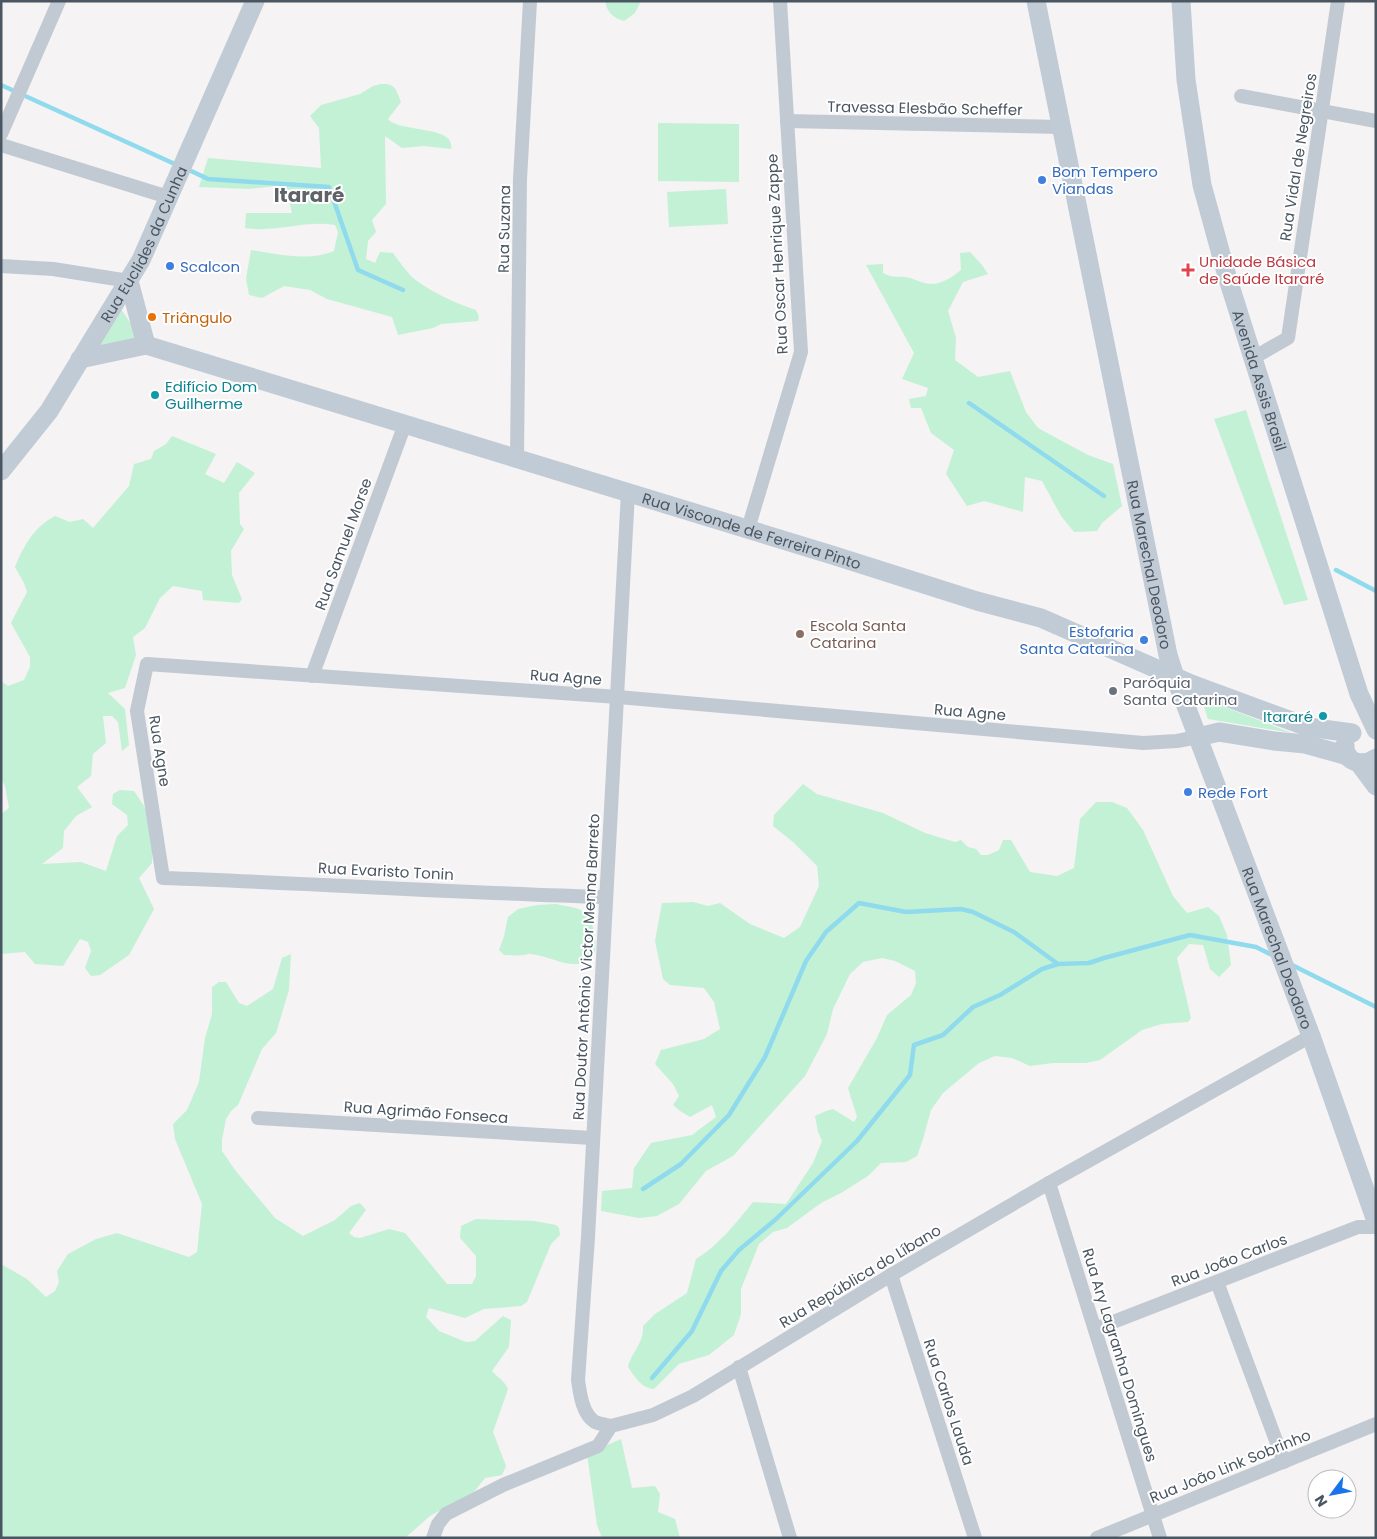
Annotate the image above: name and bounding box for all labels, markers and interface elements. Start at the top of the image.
street label: Rua Vidal de Negreiros [1274,71,1322,242]
street label: Travessa Elesbão Scheffer [827,96,1023,120]
street label: Rua Oscar Henrique Zappe [761,153,793,355]
place label: Bom Tempero Viandas [1052,161,1158,199]
street label: Rua Euclides da Cunha [95,163,192,326]
marker: Bom Tempero Viandas [1036,174,1048,186]
district label: Itararé [274,181,344,209]
street label: Rua Suzana [493,185,515,273]
place label: Unidade Básica de Saúde Itararé [1199,251,1324,289]
place label: Scalcon [180,256,240,277]
marker: Scalcon [164,260,176,272]
marker: Unidade Básica de Saúde Itararé [1181,263,1195,277]
place label: Triângulo [162,307,232,328]
street label: Avenida Assis Brasil [1228,307,1292,453]
marker: Triângulo [146,311,158,323]
place label: Edifício Dom Guilherme [165,376,257,414]
marker: Edifício Dom Guilherme [149,389,161,401]
street label: Rua Samuel Morse [309,475,377,613]
street label: Rua Marechal Deodoro [1122,478,1177,651]
street label: Rua Visconde de Ferreira Pinto [640,487,864,574]
place label: Escola Santa Catarina [810,615,906,653]
place label: Estofaria Santa Catarina [1020,621,1134,659]
marker: Escola Santa Catarina [794,628,806,640]
marker: Estofaria Santa Catarina [1138,634,1150,646]
street label: Rua Agne [529,664,603,690]
place label: Paróquia Santa Catarina [1123,672,1238,710]
marker: Paróquia Santa Catarina [1107,685,1119,697]
street label: Rua Agne [933,698,1007,726]
place label: Itararé [1263,706,1313,727]
marker: Itararé [1317,710,1329,722]
street label: Rua Agne [144,714,176,788]
place label: Rede Fort [1198,782,1268,803]
marker: Rede Fort [1182,786,1194,798]
street label: Rua Doutor Antônio Victor Menna Barreto [567,813,605,1121]
street label: Rua Evaristo Tonin [318,857,454,885]
street label: Rua Marechal Deodoro [1237,864,1318,1032]
street label: Rua Agrimão Fonseca [343,1096,509,1128]
street label: Rua República do Líbano [775,1219,945,1333]
street label: Rua João Carlos [1168,1228,1290,1292]
street label: Rua Ary Lagranha Domingues [1077,1245,1163,1465]
street label: Rua Carlos Lauda [919,1336,979,1468]
street label: Rua João Link Sobrinho [1146,1424,1314,1508]
north arrow [1307,1469,1357,1519]
text: N [1310,1491,1332,1511]

